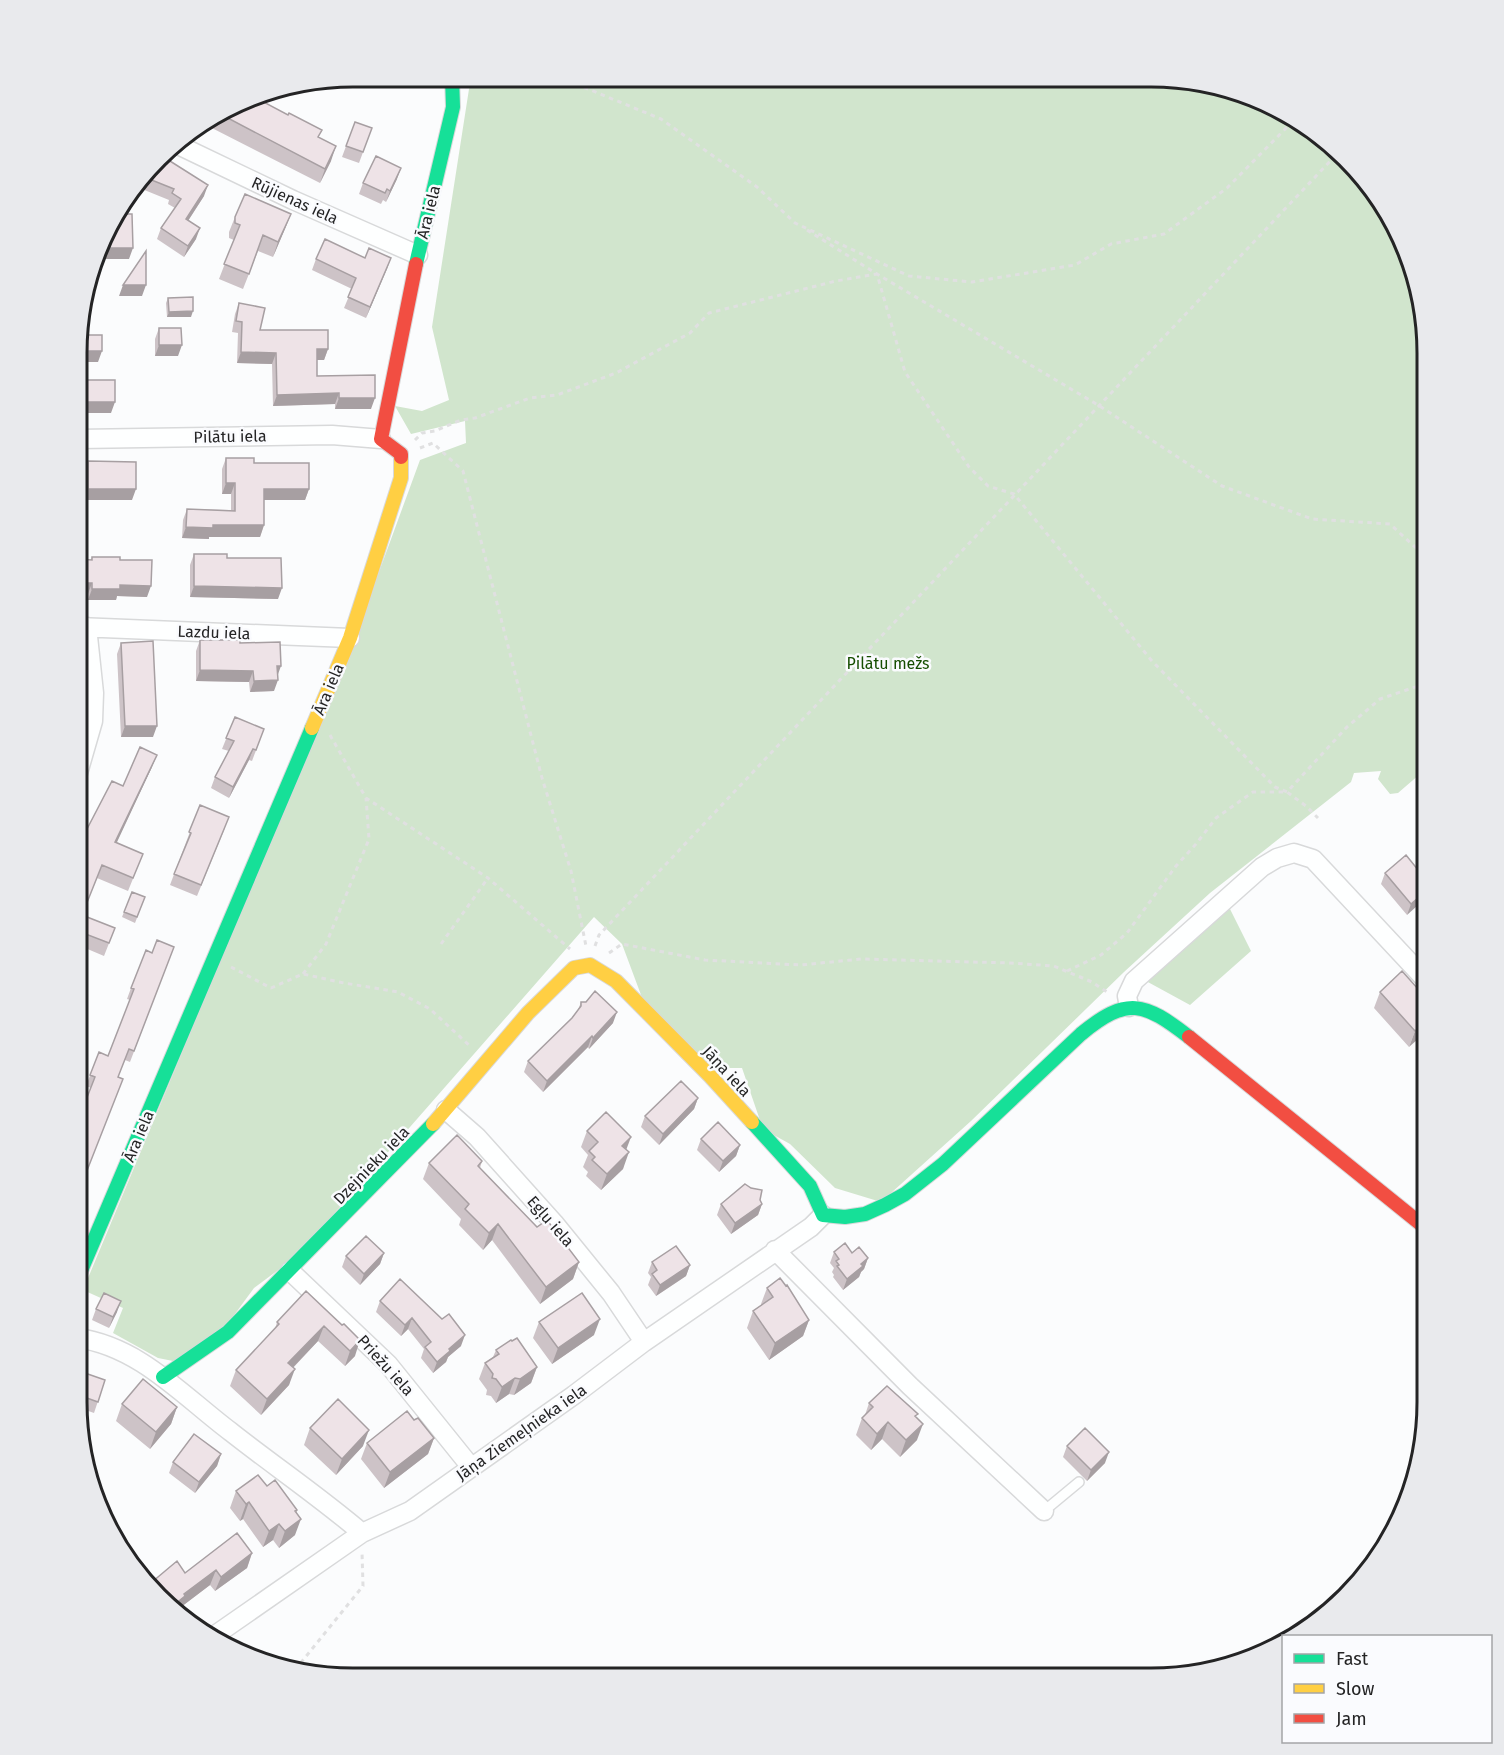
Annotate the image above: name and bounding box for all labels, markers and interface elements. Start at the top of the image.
street label: Rūjienas iela [249,173,341,228]
street label: Āra iela [413,183,444,241]
street label: Pilātu iela [193,426,267,447]
street label: Lazdu iela [177,622,251,643]
park label: Pilātu mežs [846,654,930,673]
street label: Āra iela [309,661,348,718]
street label: Jāņa iela [698,1042,755,1101]
street label: Āra iela [119,1108,158,1165]
street label: Dzejnieku iela [329,1122,413,1208]
street label: Egļu iela [523,1192,578,1251]
street label: Priežu iela [353,1331,418,1400]
street label: Jāņa Ziemeļnieka iela [452,1380,591,1485]
legend [1282,1635,1492,1743]
text: Fast [1336,1648,1369,1670]
text: Slow [1336,1678,1375,1700]
text: Jam [1336,1708,1367,1730]

